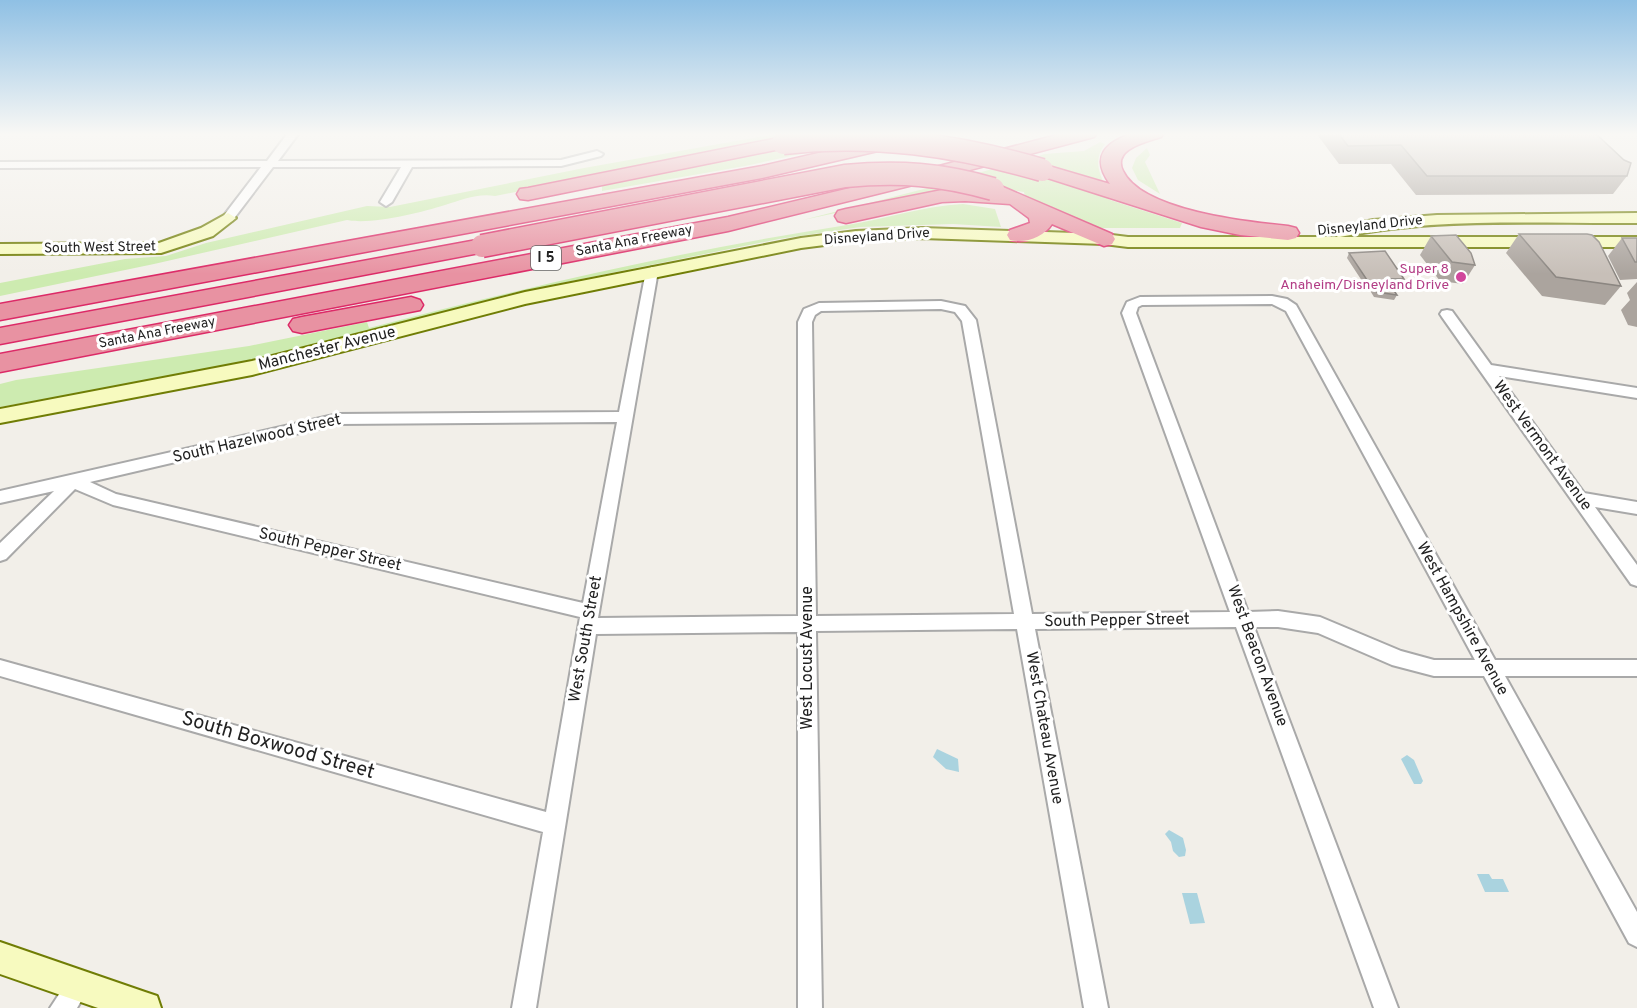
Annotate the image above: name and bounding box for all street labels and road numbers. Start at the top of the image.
street label: Disneyland Drive [1316,212,1424,240]
street label: Santa Ana Freeway [574,221,694,261]
street label: Disneyland Drive [824,225,930,249]
street label: South West Street [44,239,156,257]
road number: I 5 [531,246,561,270]
street label: Santa Ana Freeway [97,313,217,353]
street label: Manchester Avenue [256,322,398,376]
street label: West Vermont Avenue [1488,377,1596,515]
street label: South Hazelwood Street [171,410,343,468]
street label: South Pepper Street [257,524,403,576]
street label: West Hampshire Avenue [1411,539,1513,699]
street label: West South Street [565,574,607,704]
street label: West Beacon Avenue [1222,583,1292,729]
street label: West Locust Avenue [798,586,818,730]
street label: South Pepper Street [1044,610,1190,632]
street label: West Chateau Avenue [1021,650,1067,806]
street label: South Boxwood Street [179,706,377,786]

